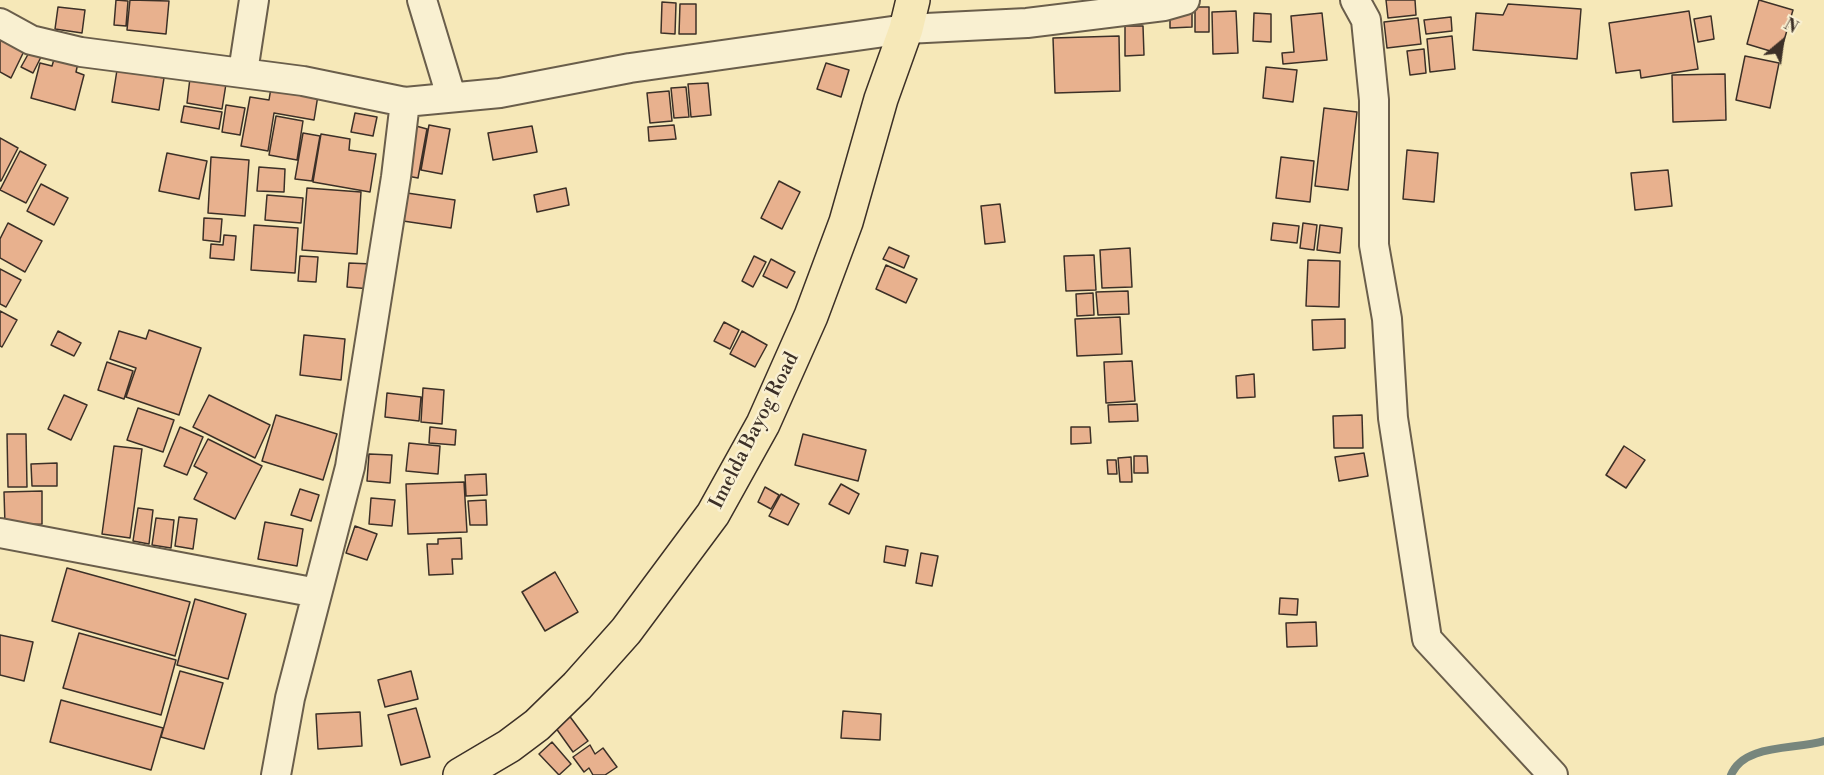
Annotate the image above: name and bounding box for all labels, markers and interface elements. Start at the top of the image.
north arrow [1752,12,1812,72]
text: N [1780,14,1801,38]
street label: Imelda Bayog Road [705,349,805,513]

